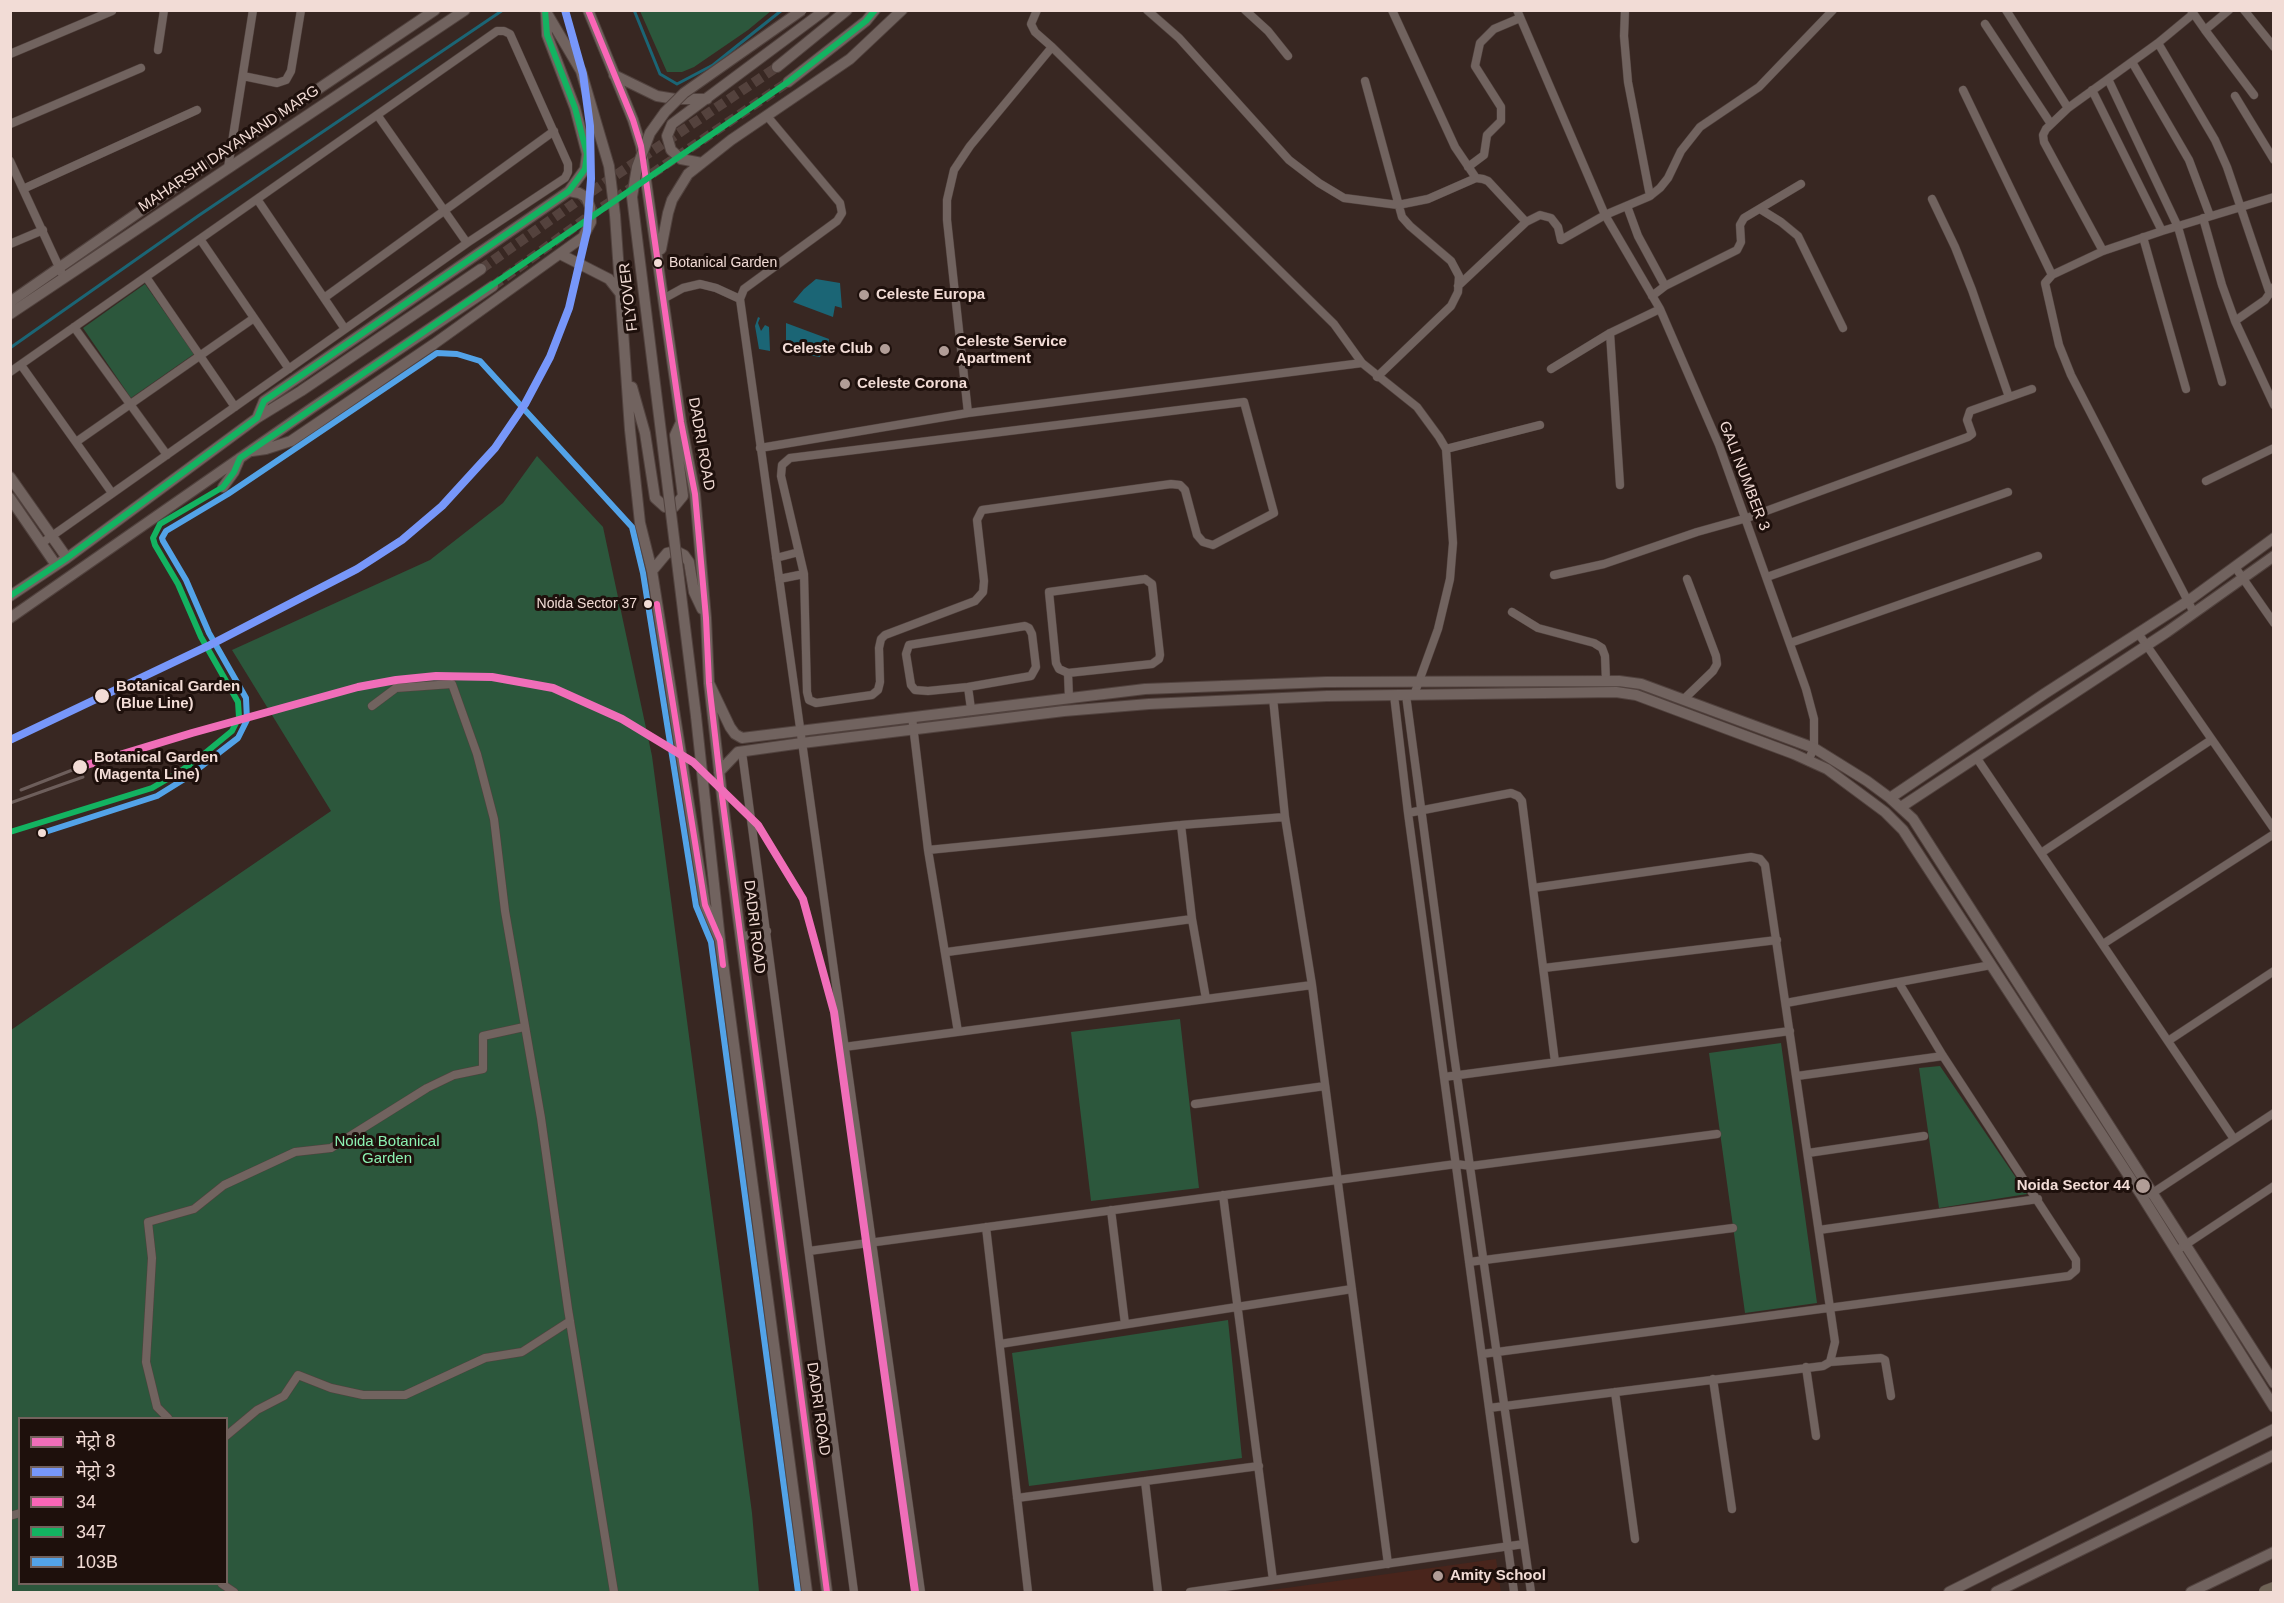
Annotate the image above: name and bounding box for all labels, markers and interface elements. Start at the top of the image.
street label: MAHARSHI DAYANAND MARG [135,82,323,216]
place label: Botanical Garden [669,255,777,271]
marker: Botanical Garden [652,257,664,269]
street label: FLYOVER [616,262,642,332]
place label: Celeste Europa [876,286,985,304]
marker: Celeste Europa [857,288,871,302]
place label: Celeste Service Apartment [956,333,1067,368]
place label: Celeste Club [782,340,873,358]
marker: Celeste Club [878,342,892,356]
marker: Celeste Service Apartment [937,344,951,358]
place label: Celeste Corona [857,375,967,393]
marker: Celeste Corona [838,377,852,391]
street label: DADRI ROAD [684,396,718,492]
street label: GALI NUMBER 3 [1715,419,1773,533]
place label: Noida Sector 37 [537,596,637,612]
marker: Noida Sector 37 [642,598,654,610]
place label: Botanical Garden (Blue Line) [116,678,240,713]
marker: Botanical Garden (Blue Line) [93,687,111,705]
place label: Botanical Garden (Magenta Line) [94,749,218,784]
marker: Botanical Garden (Magenta Line) [71,758,89,776]
unlabelled marker [36,827,48,839]
street label: DADRI ROAD [739,879,769,975]
park label: Noida Botanical Garden [334,1133,440,1168]
place label: Noida Sector 44 [2017,1177,2130,1195]
marker: Noida Sector 44 [2134,1177,2152,1195]
street label: DADRI ROAD [803,1361,833,1457]
legend [18,1417,228,1585]
text: मेट्रो 8 [76,1431,116,1451]
text: मेट्रो 3 [76,1461,116,1481]
text: 34 [76,1492,96,1512]
text: 347 [76,1522,106,1542]
text: 103B [76,1552,118,1572]
place label: Amity School [1450,1567,1546,1585]
marker: Amity School [1431,1569,1445,1583]

